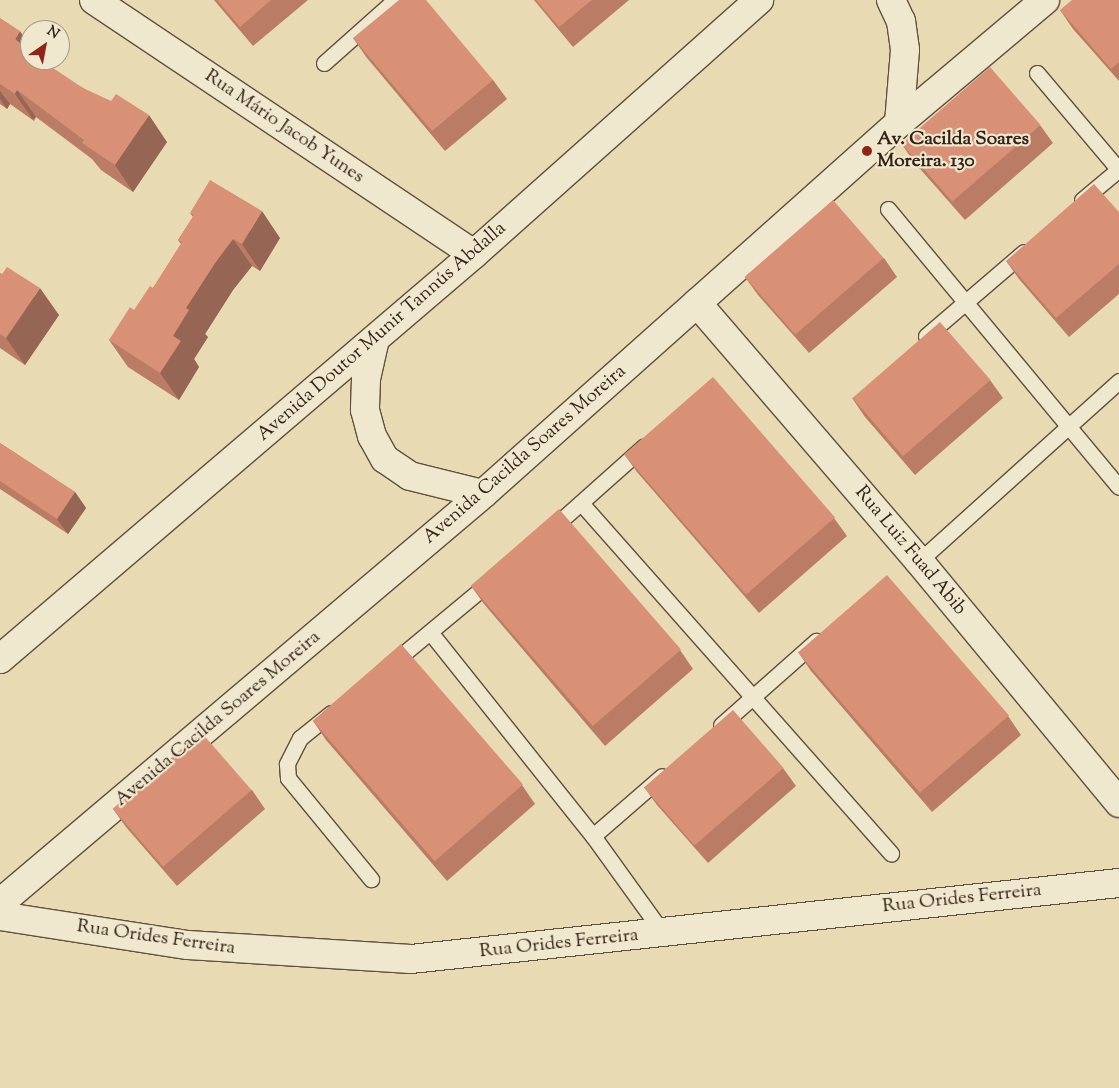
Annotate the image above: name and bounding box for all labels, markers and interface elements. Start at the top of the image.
north arrow [20,20,70,70]
text: N [42,22,63,45]
street label: Rua Mário Jacob Yunes [200,65,368,189]
place label: Av. Cacilda Soares Moreira. 130 [877,129,1029,173]
marker: Av. Cacilda Soares Moreira. 130 [861,145,873,157]
street label: Avenida Doutor Munir Tannús Abdalla [253,218,511,446]
street label: Avenida Cacilda Soares Moreira [419,361,631,549]
street label: Rua Luiz Fuad Abib [849,482,971,620]
street label: Avenida Cacilda Soares Moreira [111,626,325,812]
street label: Rua Orides Ferreira [881,879,1043,919]
street label: Rua Orides Ferreira [75,916,237,960]
street label: Rua Orides Ferreira [478,924,640,964]

